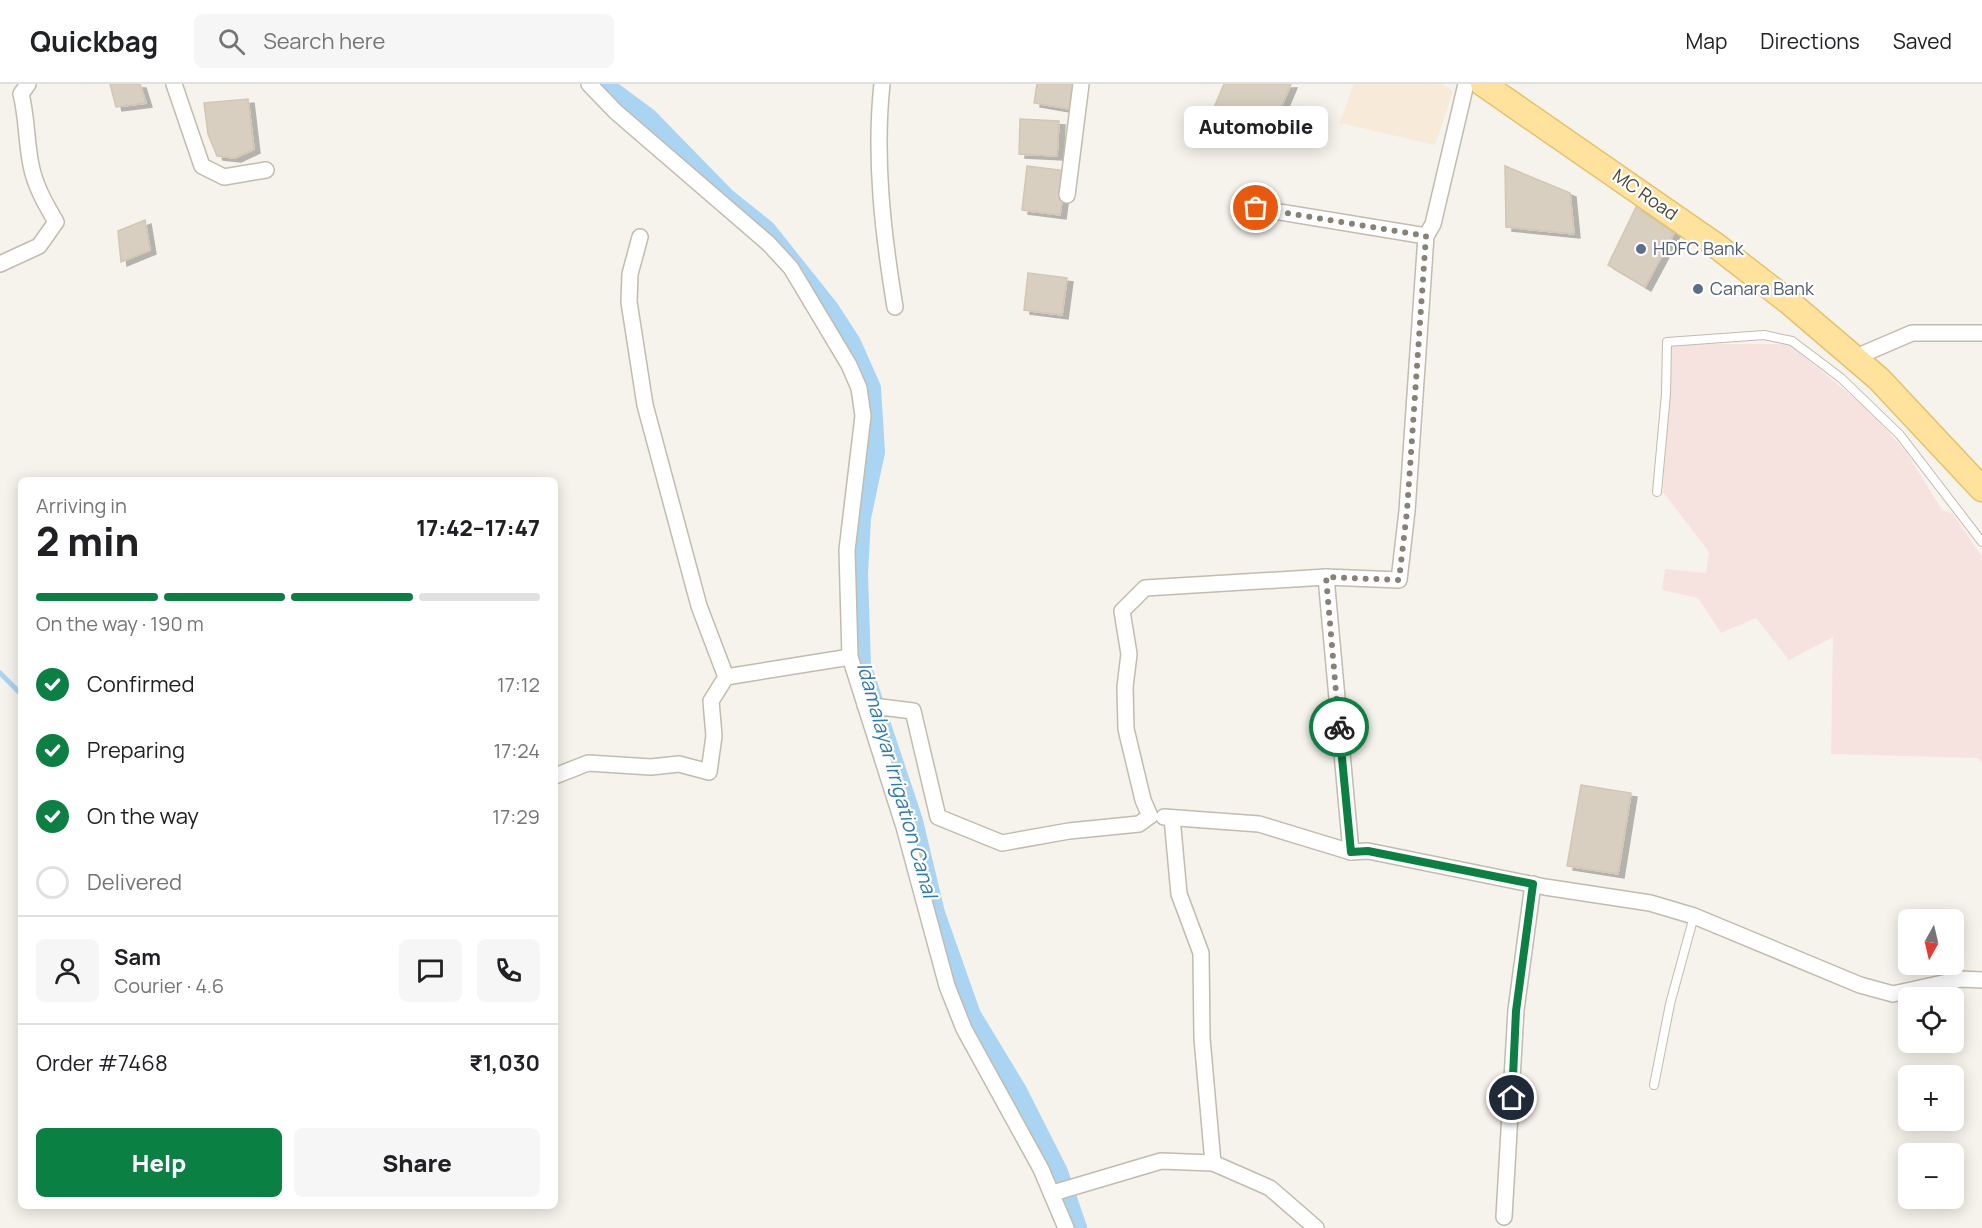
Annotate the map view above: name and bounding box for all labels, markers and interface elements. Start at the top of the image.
search box [194,14,614,68]
text: Quickbag [30,22,158,60]
icon: search [215,25,248,58]
text: Search here [263,26,385,56]
text: Map [1686,27,1727,55]
text: Directions [1760,27,1860,55]
text: Saved [1893,27,1952,55]
callout: Automobile [1184,106,1328,148]
text: Automobile [1199,113,1313,140]
street label: MC Road [1608,163,1683,225]
pin [1230,182,1281,233]
icon: bag [1239,191,1272,224]
place label: HDFC Bank [1653,236,1745,260]
marker: HDFC Bank [1634,242,1648,256]
place label: Canara Bank [1710,276,1815,300]
marker: Canara Bank [1691,282,1705,296]
text: Arriving in [36,492,127,519]
text: 17:42–17:47 [416,513,540,543]
text: 2 min [36,514,139,568]
text: On the way · 190 m [36,610,204,637]
water label: Idamalayar Irrigation Canal [851,659,945,903]
icon: check [36,668,69,701]
text: Confirmed [87,669,195,699]
text: 17:12 [497,671,540,698]
courier [1309,697,1369,757]
icon: bike [1323,711,1356,744]
icon: check [36,734,69,767]
text: Preparing [87,735,185,765]
text: 17:24 [493,737,540,764]
icon: check [36,800,69,833]
text: On the way [87,801,199,831]
text: 17:29 [492,803,540,830]
text: Delivered [87,867,182,897]
north arrow [1898,909,1964,975]
map controls [1898,909,1964,1209]
button: person [36,939,99,1002]
button: chat [399,939,462,1002]
button: phone [477,939,540,1002]
text: Sam [114,942,161,972]
text: Courier · 4.6 [114,972,224,999]
button: locate [1898,987,1964,1053]
text: Order #7468 [36,1048,168,1078]
text: ₹1,030 [469,1048,540,1078]
button: + [1898,1065,1964,1131]
pin [1486,1072,1537,1123]
icon: home [1495,1081,1528,1114]
button: Help [36,1128,282,1197]
button: Share [294,1128,540,1197]
button: − [1898,1143,1964,1209]

